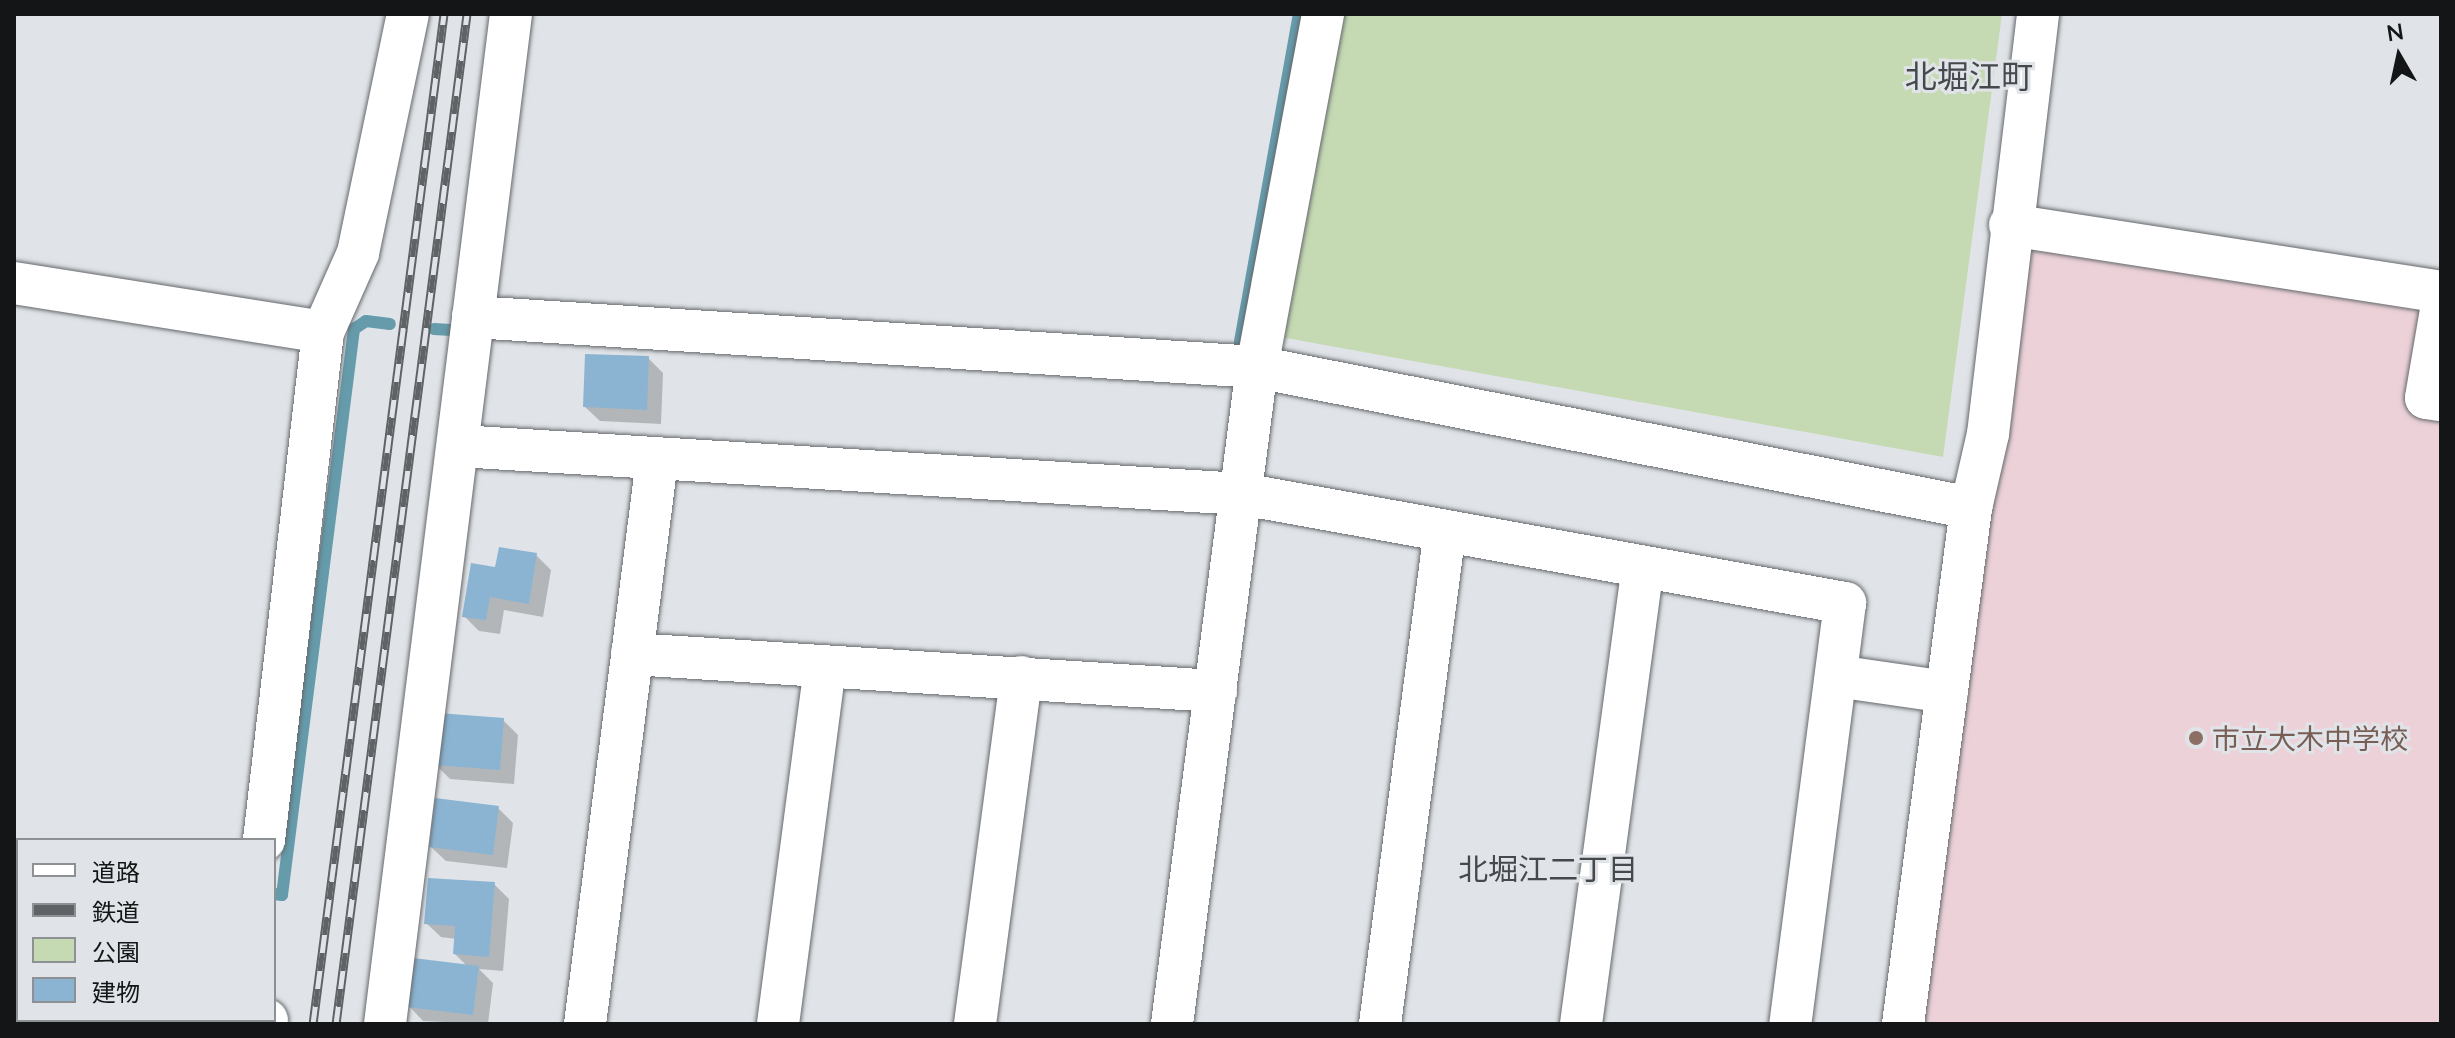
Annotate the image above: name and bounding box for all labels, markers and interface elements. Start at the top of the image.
north arrow [2359,16,2439,96]
text: N [2385,17,2406,46]
district label: 北堀江町 [1905,57,2033,95]
place label: 市立大木中学校 [2212,721,2408,755]
marker: 市立大木中学校 [2187,729,2205,747]
legend [16,838,276,1022]
district label: 北堀江二丁目 [1458,850,1638,886]
text: 道路 [92,857,140,886]
text: 鉄道 [92,897,140,926]
text: 公園 [92,937,140,966]
text: 建物 [92,977,140,1006]

